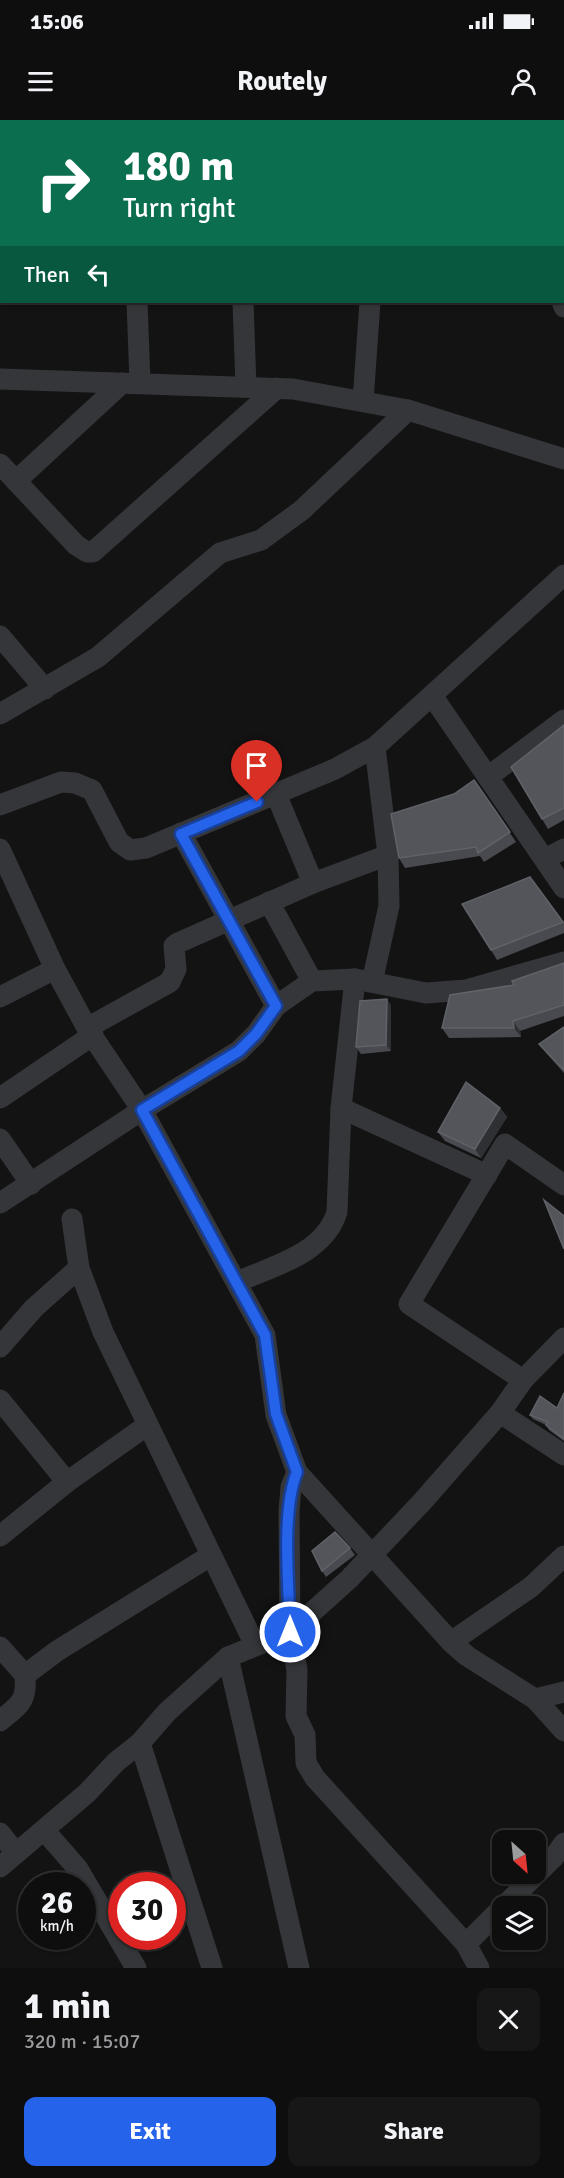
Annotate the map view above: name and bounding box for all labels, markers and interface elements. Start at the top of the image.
text: 15:06 [30,8,84,35]
icon: menu [24,65,57,98]
text: Routely [237,65,327,98]
icon: person [507,65,540,98]
text: 180 m [123,141,234,192]
icon: right [24,144,102,222]
text: Turn right [123,192,236,225]
icon: left [82,258,115,291]
text: Then [24,261,70,288]
pin [231,740,282,802]
icon: arrive [240,749,273,782]
position arrow [258,1600,322,1664]
north arrow [492,1830,546,1884]
map controls [492,1830,546,1950]
speed limit sign: 30 [108,1872,186,1950]
text: 26 [41,1885,73,1922]
button: layers [492,1896,546,1950]
text: km/h [40,1917,74,1935]
text: 1 min [24,1984,111,2029]
button: close [477,1988,540,2051]
text: 320 m · 15:07 [24,2029,140,2054]
button: Exit [24,2097,276,2166]
button: Share [288,2097,540,2166]

